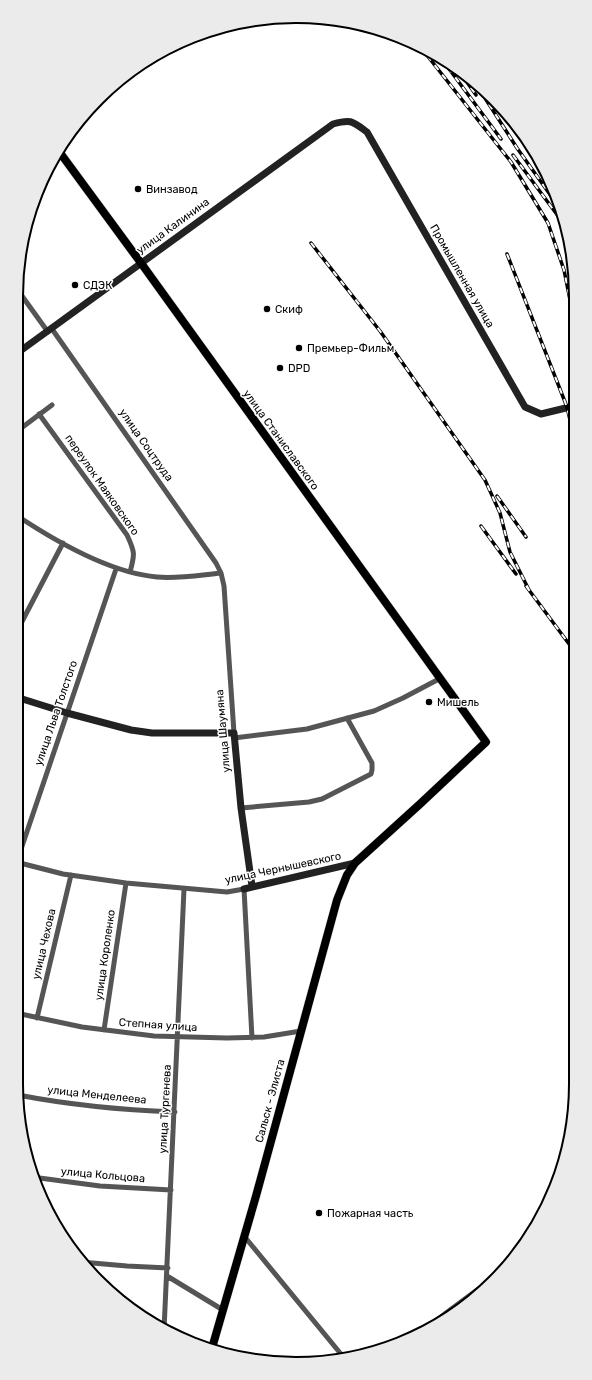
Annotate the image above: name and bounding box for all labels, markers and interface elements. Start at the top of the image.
place label: Винзавод [146,183,198,196]
marker: Винзавод [133,184,143,194]
street label: улица Калинина [134,195,212,257]
street label: Промышленная улица [427,222,497,330]
place label: СДЭК [83,279,112,292]
marker: СДЭК [70,280,80,290]
place label: Скиф [275,303,303,316]
marker: Скиф [262,304,272,314]
place label: Премьер-Фильм [307,342,394,355]
marker: Премьер-Фильм [294,343,304,353]
place label: DPD [288,362,310,375]
marker: DPD [275,363,285,373]
street label: улица Станиславского [240,387,322,493]
street label: улица Соцтруда [116,406,176,484]
street label: переулок Маяковского [62,432,142,538]
street label: улица Льва Толстого [32,659,80,767]
street label: улица Шаумяна [213,689,233,773]
place label: Мишель [437,696,480,709]
marker: Мишель [424,697,434,707]
street label: улица Чернышевского [224,849,342,887]
street label: улица Чехова [30,907,58,981]
street label: улица Короленко [92,909,118,1001]
street label: Степная улица [118,1016,198,1034]
street label: Сальск - Элиста [253,1058,287,1144]
street label: улица Тургенева [156,1064,174,1154]
street label: улица Менделеева [47,1083,147,1107]
street label: улица Кольцова [60,1165,146,1185]
place label: Пожарная часть [327,1207,414,1220]
marker: Пожарная часть [314,1208,324,1218]

